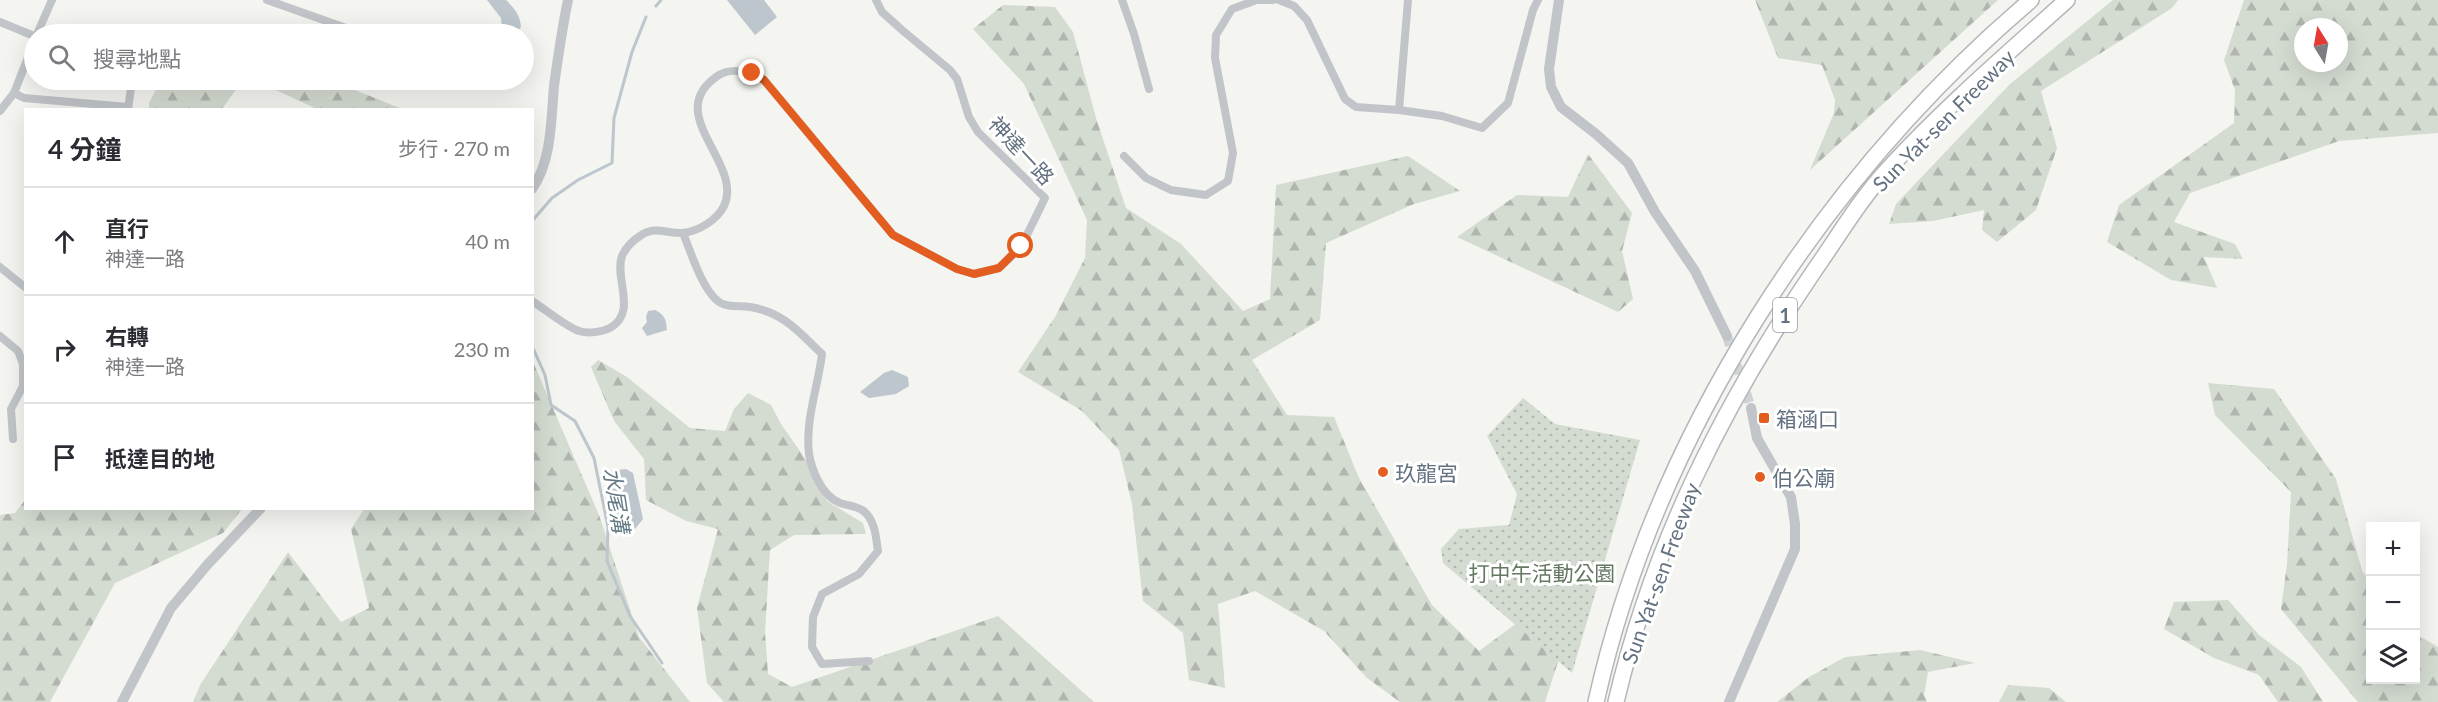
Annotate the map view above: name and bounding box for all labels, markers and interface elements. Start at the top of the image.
north arrow [2294,18,2348,72]
search box [24,24,534,90]
icon: search [45,41,78,74]
street label: Sun Yat-sen Freeway [1867,44,2019,196]
text: 搜尋地點 [93,45,181,72]
route end [738,59,764,85]
street label: 神達一路 [984,111,1060,189]
text: 4 分鐘 [48,133,121,165]
text: 步行 · 270 m [398,136,510,160]
text: 直行 [105,215,149,242]
icon: ahead [48,225,81,258]
text: 40 m [465,229,510,253]
route start [1007,232,1033,258]
text: 神達一路 [105,246,185,270]
road number: 1 [1773,298,1797,332]
text: 右轉 [105,323,149,350]
icon: right [48,333,81,366]
text: 230 m [454,337,510,361]
text: 神達一路 [105,354,185,378]
place label: 箱涵口 [1776,406,1839,431]
marker: 箱涵口 [1757,411,1771,425]
icon: arrive [48,441,81,474]
text: 抵達目的地 [105,445,215,472]
place label: 玖龍宮 [1395,460,1458,485]
water label: 水尾溝 [599,465,636,538]
marker: 玖龍宮 [1376,465,1390,479]
place label: 伯公廟 [1772,465,1835,490]
marker: 伯公廟 [1753,470,1767,484]
street label: Sun Yat-sen Freeway [1616,479,1704,667]
map controls [2366,522,2420,684]
button: + [2366,522,2420,576]
park label: 打中午活動公園 [1469,560,1616,585]
button: − [2366,576,2420,630]
button: layers [2366,630,2420,684]

